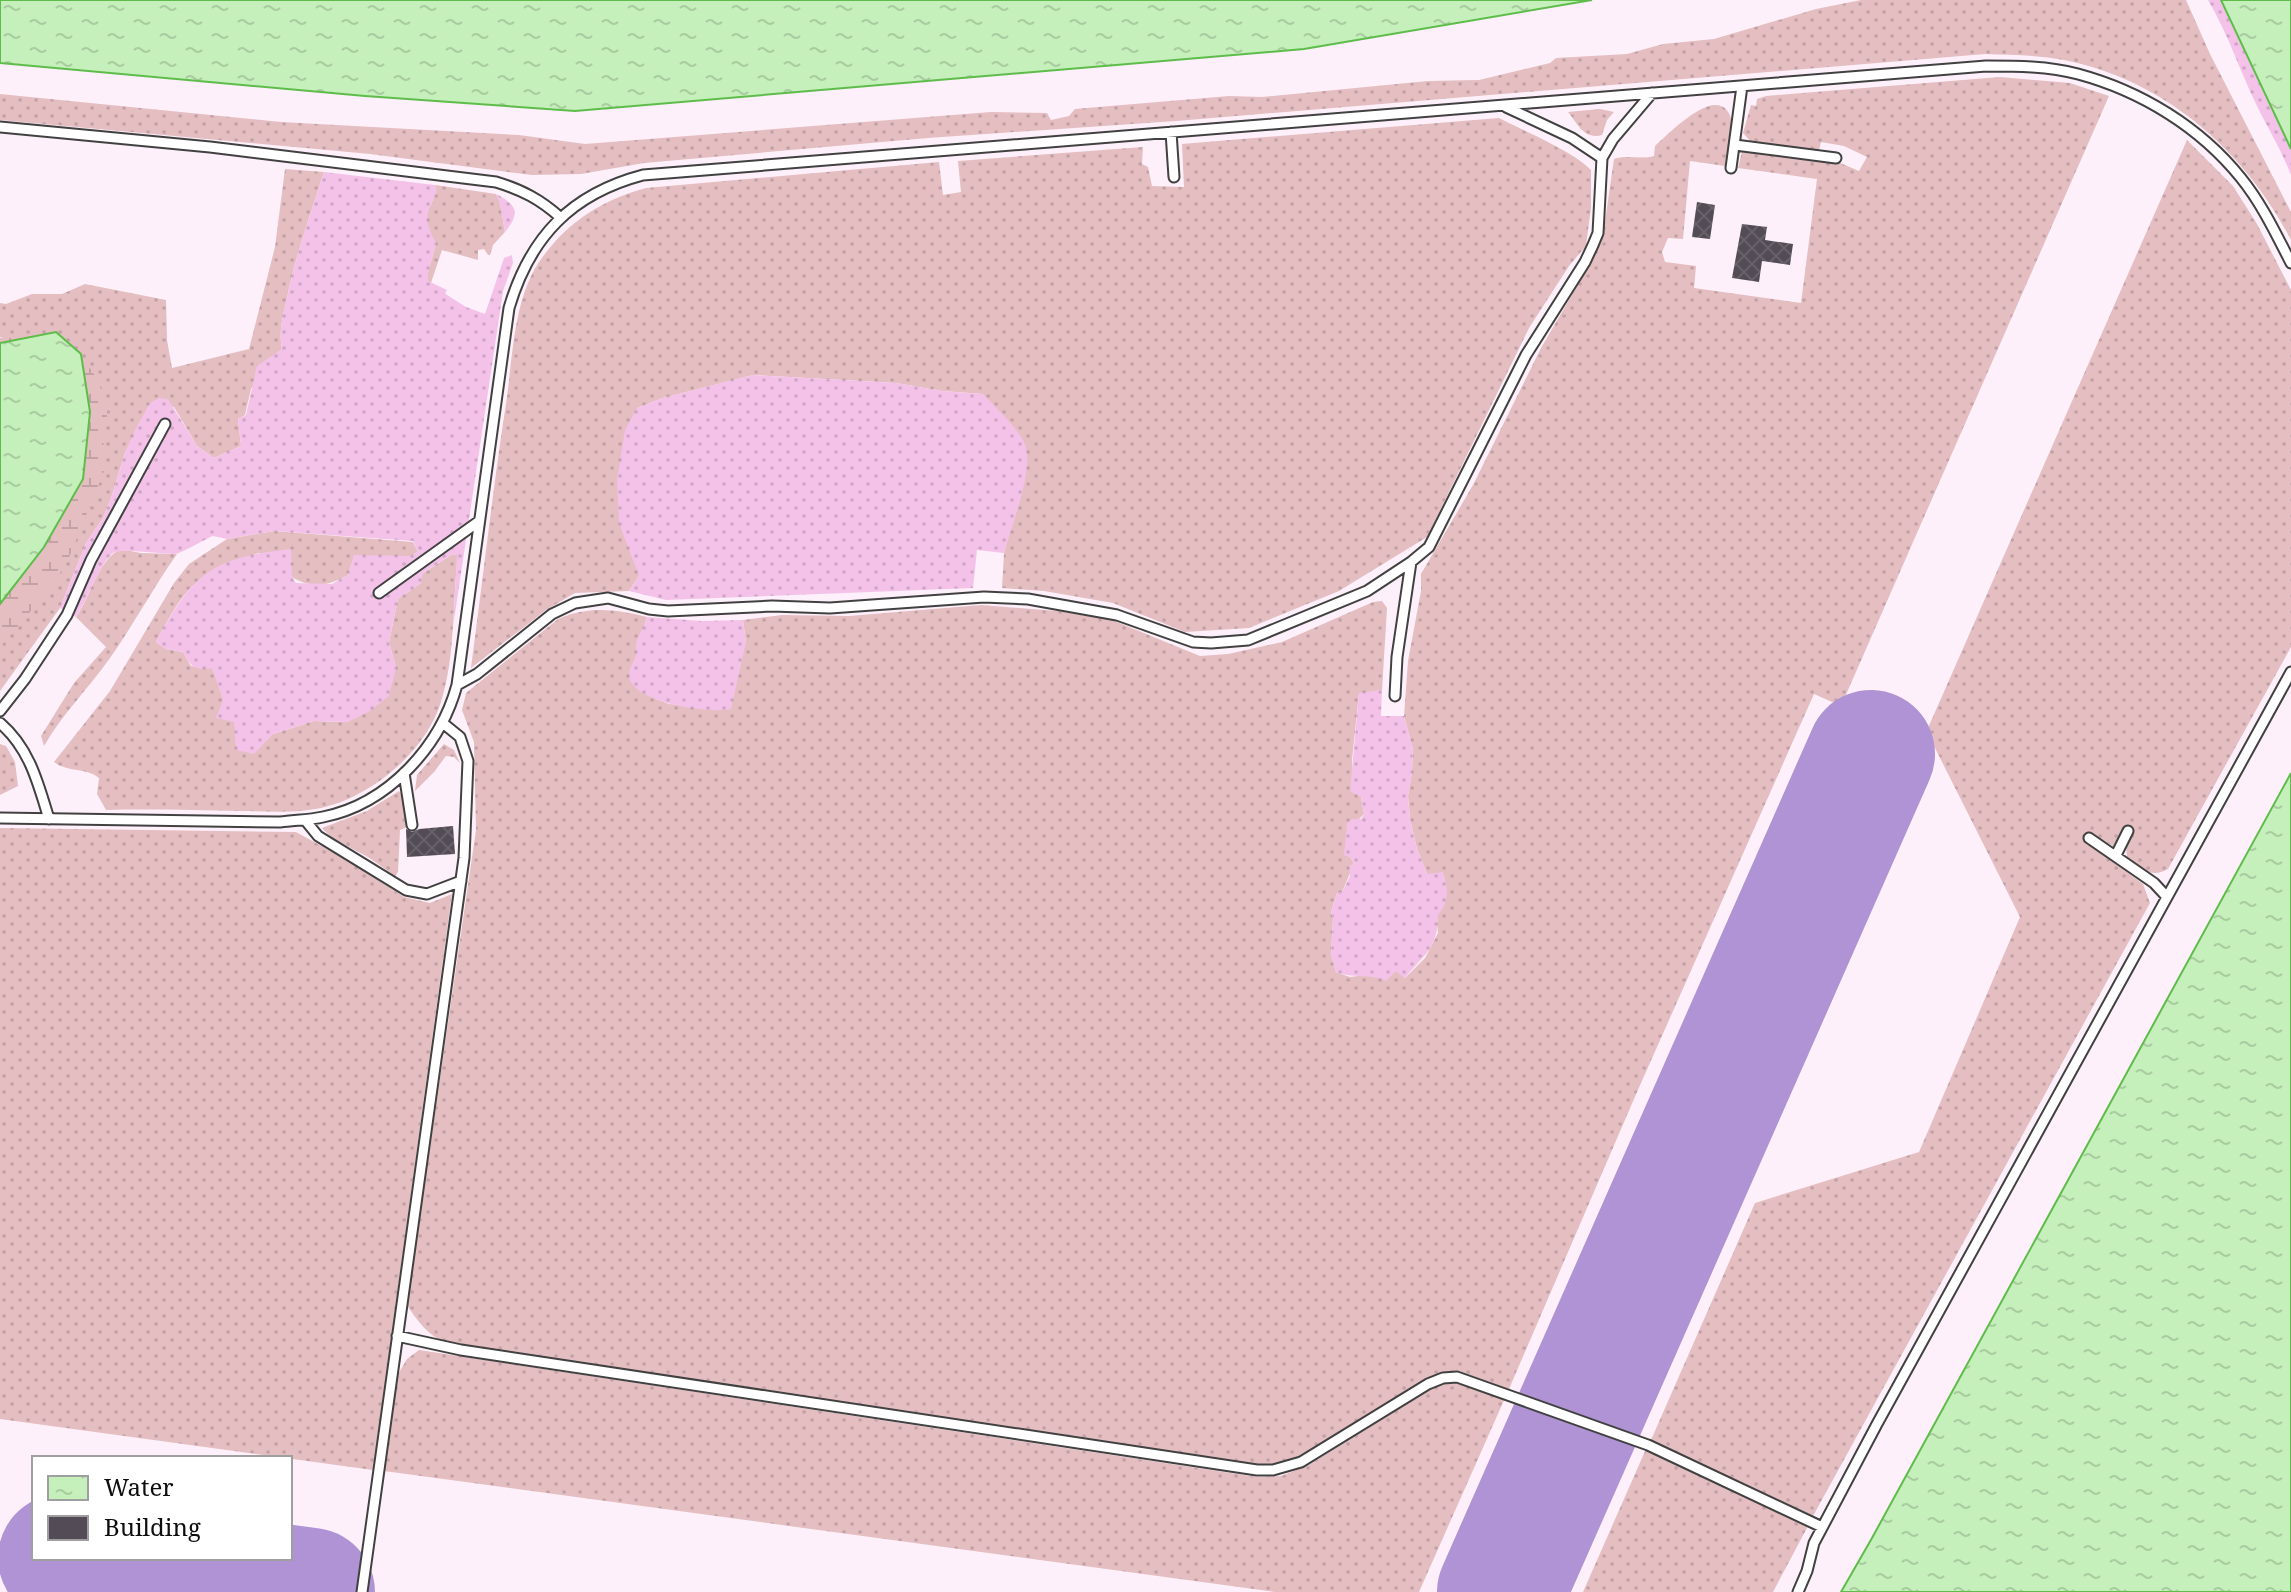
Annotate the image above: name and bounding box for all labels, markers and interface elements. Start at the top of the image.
legend [32,1456,292,1560]
text: Water [104,1470,174,1503]
text: Building [104,1510,201,1543]

